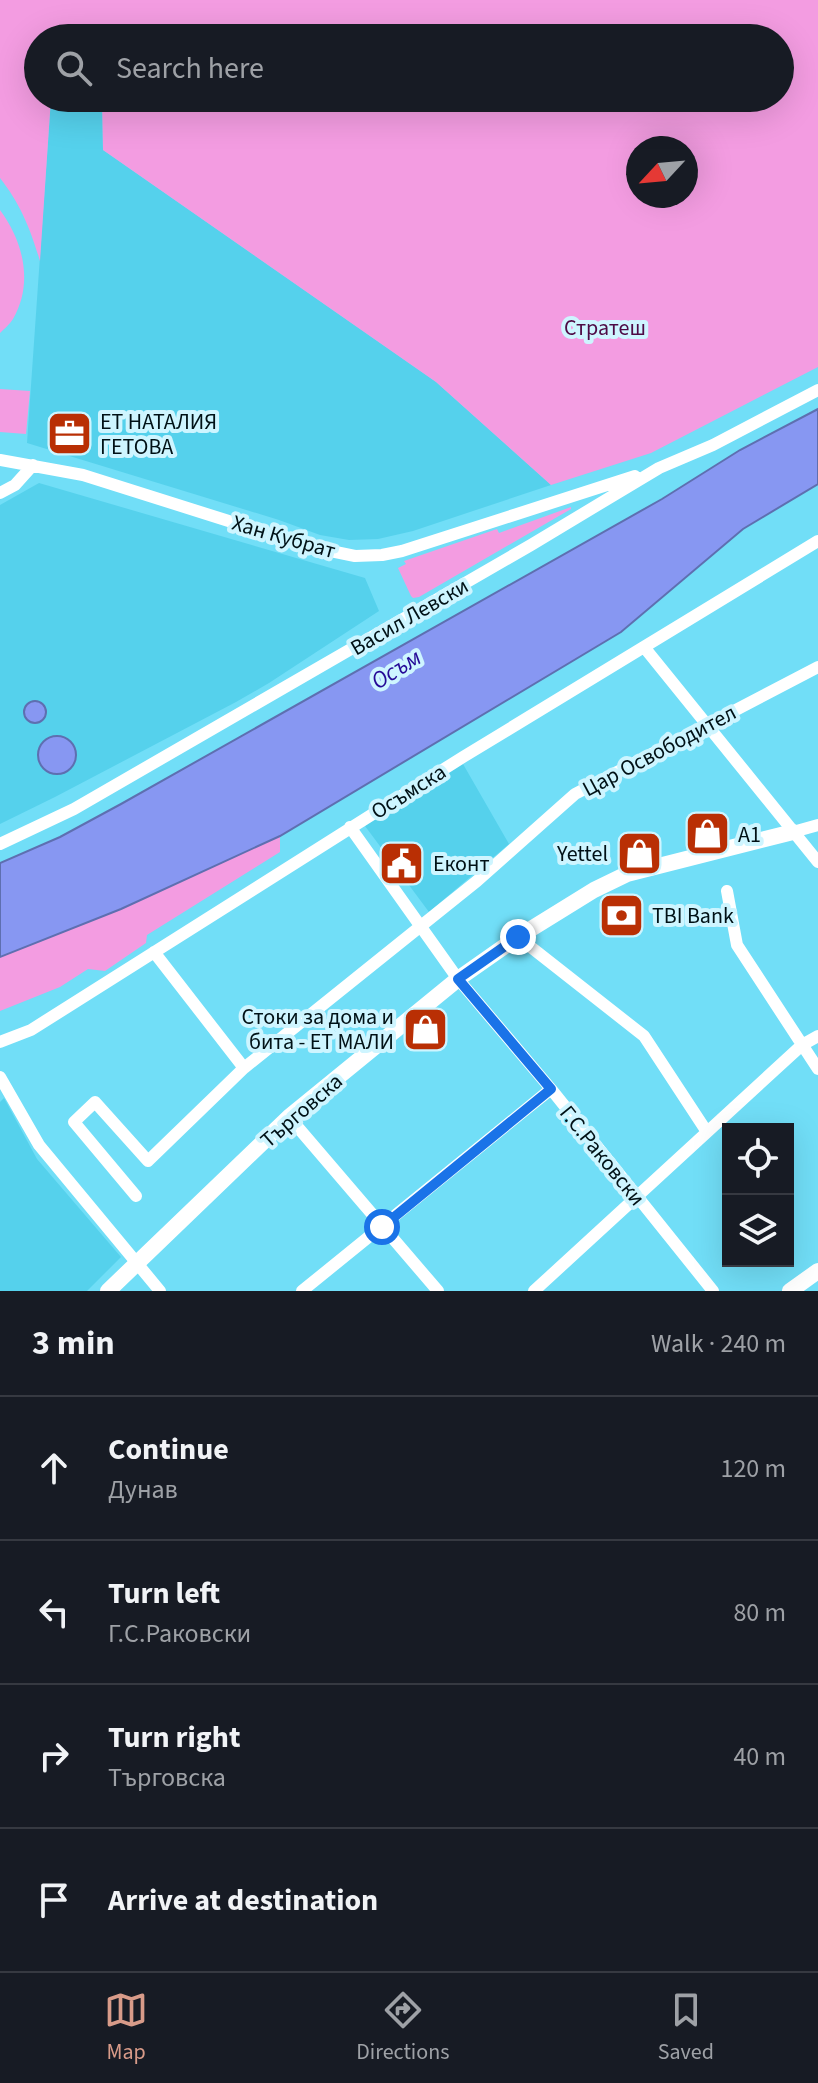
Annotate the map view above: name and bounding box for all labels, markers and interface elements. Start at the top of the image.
search box [24,24,794,112]
icon: search [52,46,96,90]
text: Search here [116,47,264,90]
north arrow [626,136,698,208]
park label: Стратеш [564,312,646,344]
place label: ЕТ НАТАЛИЯ ГЕТОВА [100,406,217,463]
office icon: ЕТ НАТАЛИЯ ГЕТОВА [45,410,93,458]
street label: Хан Кубрат [228,507,339,567]
street label: Васил Левски [344,570,475,664]
water label: Осъм [364,640,428,698]
street label: Цар Освободител [577,697,742,805]
street label: Осъмска [365,756,452,827]
shop icon: A1 [683,810,731,858]
place label: A1 [738,819,761,851]
shop icon: Yettel [615,829,663,877]
place label: Yettel [556,838,608,870]
public building icon: Еконт [378,839,426,887]
place label: Еконт [433,848,490,880]
bank icon: TBI Bank [597,891,645,939]
place label: TBI Bank [652,900,734,932]
route end [500,919,536,955]
place label: Стоки за дома и бита - ЕТ МАЛИ [242,1001,394,1058]
shop icon: Стоки за дома и бита - ЕТ МАЛИ [401,1005,449,1053]
street label: Търговска [254,1066,350,1156]
street label: Г.С.Раковски [552,1098,653,1213]
map controls [722,1123,794,1267]
button: locate [722,1123,794,1195]
button: layers [722,1195,794,1267]
route start [364,1209,400,1245]
text: 3 min [32,1319,115,1368]
text: Walk · 240 m [651,1325,786,1362]
text: Continue [108,1428,229,1471]
icon: ahead [32,1446,76,1490]
text: 120 m [720,1450,786,1487]
text: Дунав [108,1471,178,1508]
text: Turn left [108,1572,220,1615]
icon: left [32,1590,76,1634]
text: 80 m [733,1594,786,1631]
text: Г.С.Раковски [108,1615,251,1652]
text: Turn right [108,1716,240,1759]
icon: right [32,1734,76,1778]
text: 40 m [733,1738,786,1775]
text: Търговска [108,1759,226,1796]
icon: arrive [32,1878,76,1922]
text: Arrive at destination [108,1879,378,1922]
tab: Map [104,1988,148,2068]
tab: Directions [356,1988,449,2068]
tab: Saved [658,1988,714,2068]

